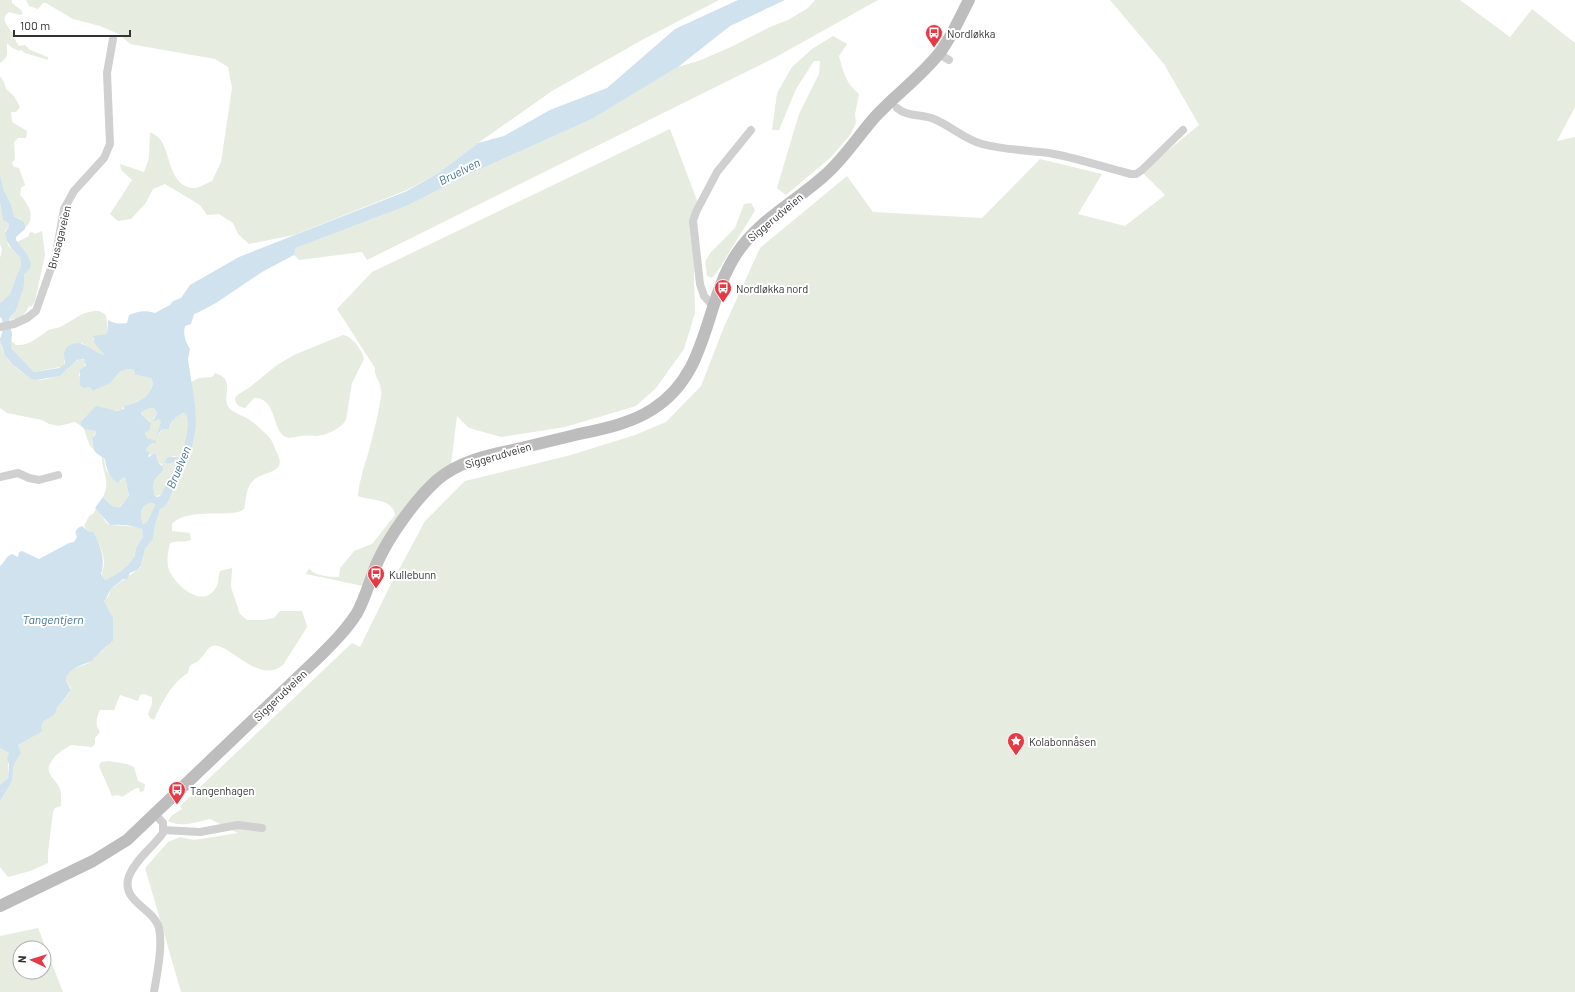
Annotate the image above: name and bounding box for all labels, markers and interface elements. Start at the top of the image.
scale bar [14,12,130,38]
text: 100 m [20,18,50,32]
bus stop icon: Nordløkka [924,23,944,48]
place label: Nordløkka [947,27,995,40]
water label: Bruelven [436,155,482,187]
street label: Siggerudveien [745,190,805,244]
street label: Brusagaveien [45,204,73,270]
bus stop icon: Nordløkka nord [713,278,733,303]
place label: Nordløkka nord [736,282,808,295]
street label: Siggerudveien [463,439,533,471]
water label: Bruelven [163,444,193,490]
bus stop icon: Kullebunn [366,564,386,589]
place label: Kullebunn [389,568,436,581]
water label: Tangentjern [22,612,84,626]
street label: Siggerudveien [251,667,309,723]
place icon: Kolabonnåsen [1006,731,1026,756]
place label: Kolabonnåsen [1029,735,1096,748]
bus stop icon: Tangenhagen [167,780,187,805]
place label: Tangenhagen [190,784,255,797]
north arrow [12,940,52,980]
text: N [15,955,28,963]

